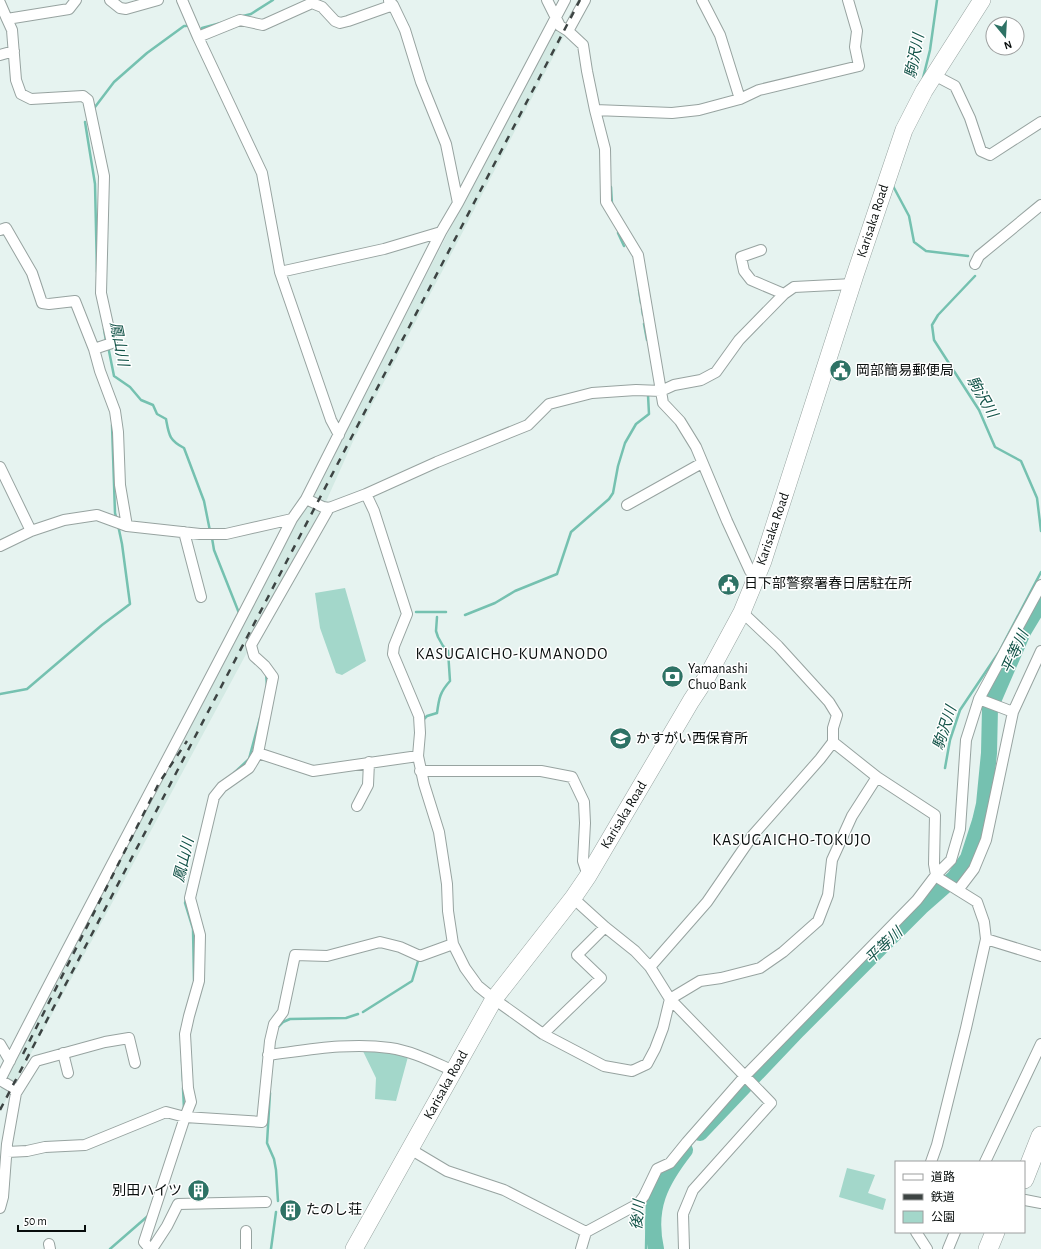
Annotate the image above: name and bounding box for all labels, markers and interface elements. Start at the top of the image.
north arrow [985,16,1025,56]
water label: 駒沢川 [902,30,927,80]
text: N [1003,39,1013,51]
street label: Karisaka Road [855,183,891,259]
water label: 鳳山川 [107,320,132,369]
public building icon: 岡部簡易郵便局 [828,358,854,384]
place label: 岡部簡易郵便局 [856,363,954,378]
water label: 駒沢川 [964,373,1002,422]
street label: Karisaka Road [754,491,792,567]
public building icon: 日下部警察署春日居駐在所 [716,571,742,597]
place label: 日下部警察署春日居駐在所 [744,576,912,591]
water label: 平等川 [998,626,1032,676]
district label: KASUGAICHO-KUMANODO [416,646,608,662]
place label: Yamanashi Chuo Bank [688,662,748,692]
bank icon: Yamanashi Chuo Bank [659,664,685,690]
water label: 駒沢川 [930,702,960,752]
school or university icon: かすがい西保育所 [607,726,633,752]
place label: かすがい西保育所 [636,731,748,746]
street label: Karisaka Road [598,779,650,851]
district label: KASUGAICHO-TOKUJO [712,832,872,848]
water label: 鳳山川 [171,834,197,884]
water label: 平等川 [862,923,907,967]
street label: Karisaka Road [421,1048,471,1122]
legend [895,1161,1025,1233]
text: 道路 [931,1170,955,1183]
building icon: 別田ハイツ [185,1178,211,1204]
place label: 別田ハイツ [112,1183,182,1198]
text: 鉄道 [931,1190,955,1203]
building icon: たのし荘 [277,1197,303,1223]
water label: 後川 [628,1197,647,1231]
place label: たのし荘 [306,1202,362,1217]
scale bar [18,1207,85,1233]
text: 公園 [931,1211,955,1223]
text: 50 m [24,1215,47,1227]

